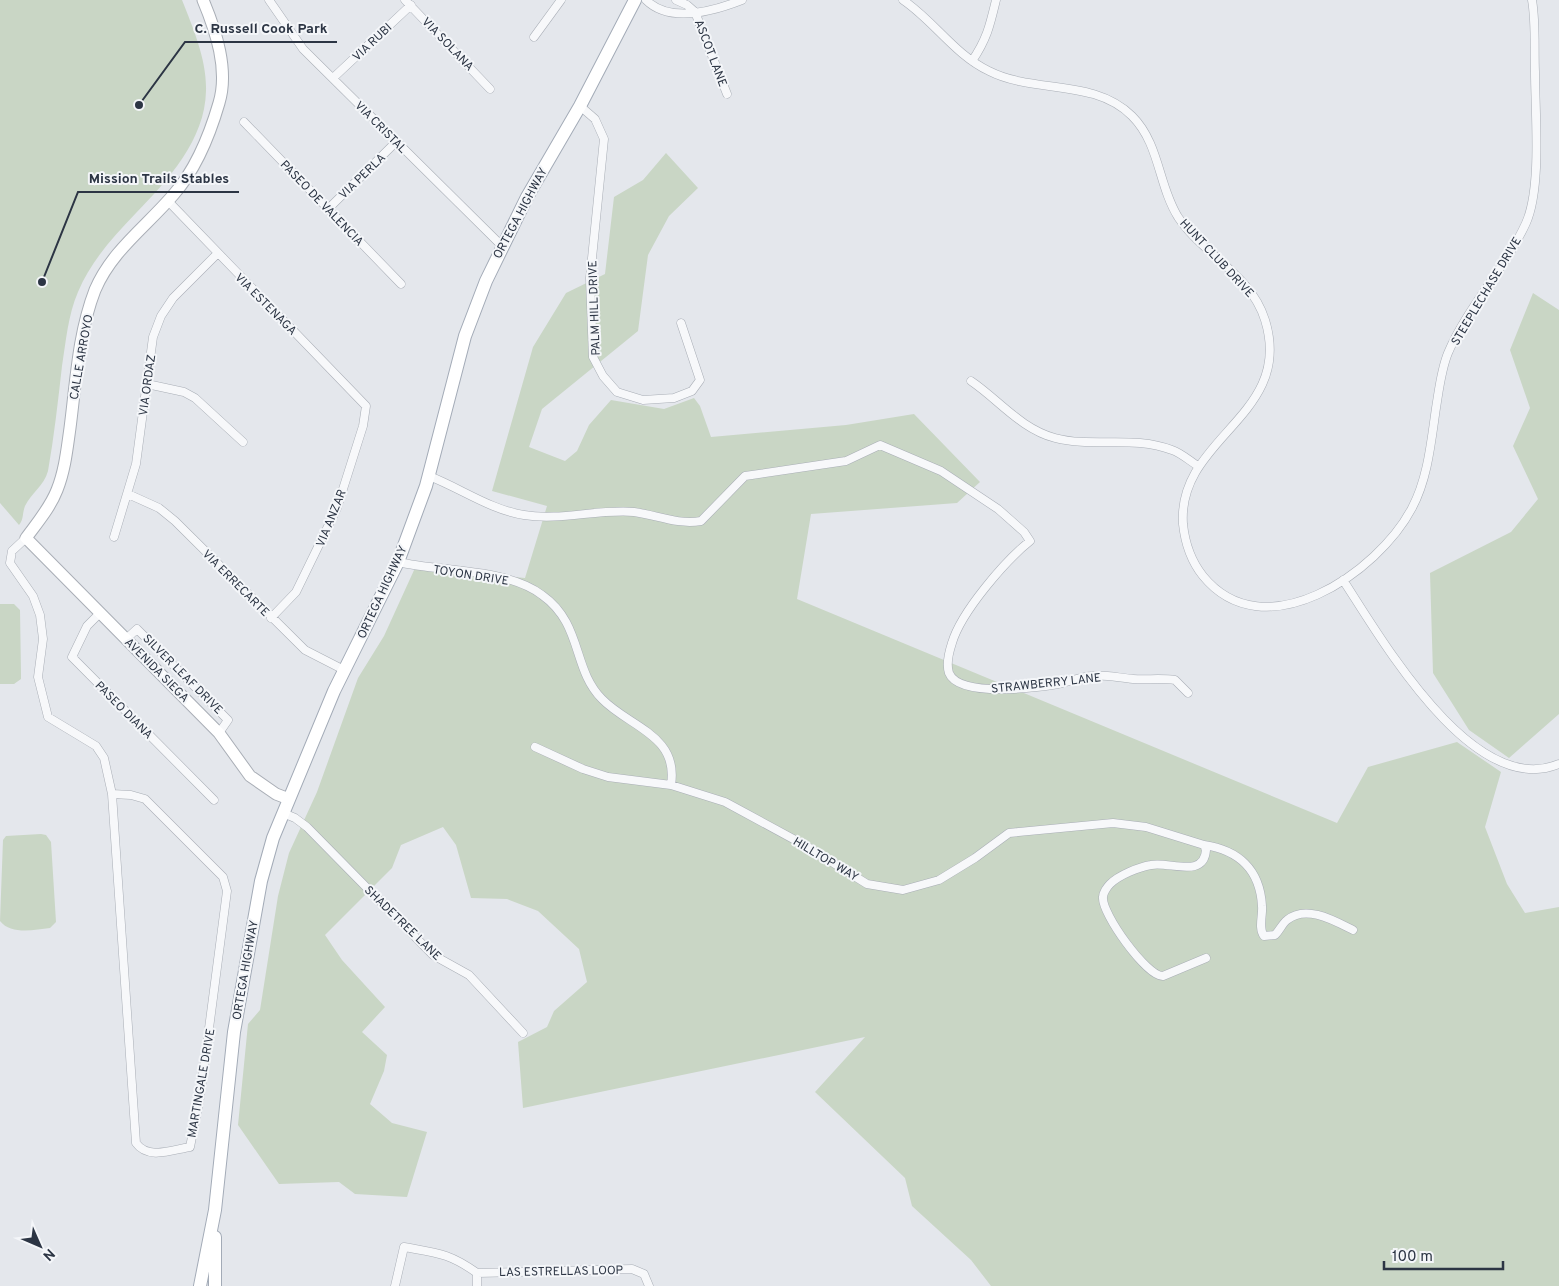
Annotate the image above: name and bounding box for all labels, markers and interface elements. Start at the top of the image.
callout: C. Russell Cook Park [185,13,337,42]
street label: VIA SOLANA [418,14,477,75]
street label: ASCOT LANE [690,18,730,89]
street label: VIA RUBI [349,20,396,65]
text: C. Russell Cook Park [195,21,328,38]
street label: VIA CRISTAL [351,98,410,157]
street label: VIA PERLA [336,150,390,203]
street label: PASEO DE VALENCIA [276,157,366,250]
callout: Mission Trails Stables [78,163,239,192]
street label: ORTEGA HIGHWAY [490,165,552,262]
text: Mission Trails Stables [89,171,229,188]
street label: HUNT CLUB DRIVE [1176,216,1257,301]
street label: STEEPLECHASE DRIVE [1448,234,1526,349]
street label: PALM HILL DRIVE [585,260,605,356]
street label: VIA ESTENAGA [231,270,300,339]
street label: CALLE ARROYO [67,313,97,401]
street label: VIA ORDAZ [136,353,160,417]
street label: VIA ANZAR [313,487,351,550]
street label: ORTEGA HIGHWAY [354,543,412,642]
street label: VIA ERRECARTE [198,547,272,621]
street label: TOYON DRIVE [432,562,510,590]
street label: SILVER LEAF DRIVE [139,631,226,718]
street label: AVENIDA SIEGA [121,635,192,706]
street label: STRAWBERRY LANE [990,670,1102,698]
street label: PASEO DIANA [91,678,156,743]
street label: HILLTOP WAY [790,834,861,886]
street label: SHADETREE LANE [360,883,444,965]
street label: ORTEGA HIGHWAY [229,919,263,1021]
street label: MARTINGALE DRIVE [184,1027,219,1139]
north arrow [15,1221,65,1271]
scale bar [1384,1238,1503,1270]
text: N [39,1245,58,1264]
text: 100 m [1392,1248,1433,1267]
street label: LAS ESTRELLAS LOOP [499,1263,624,1281]

